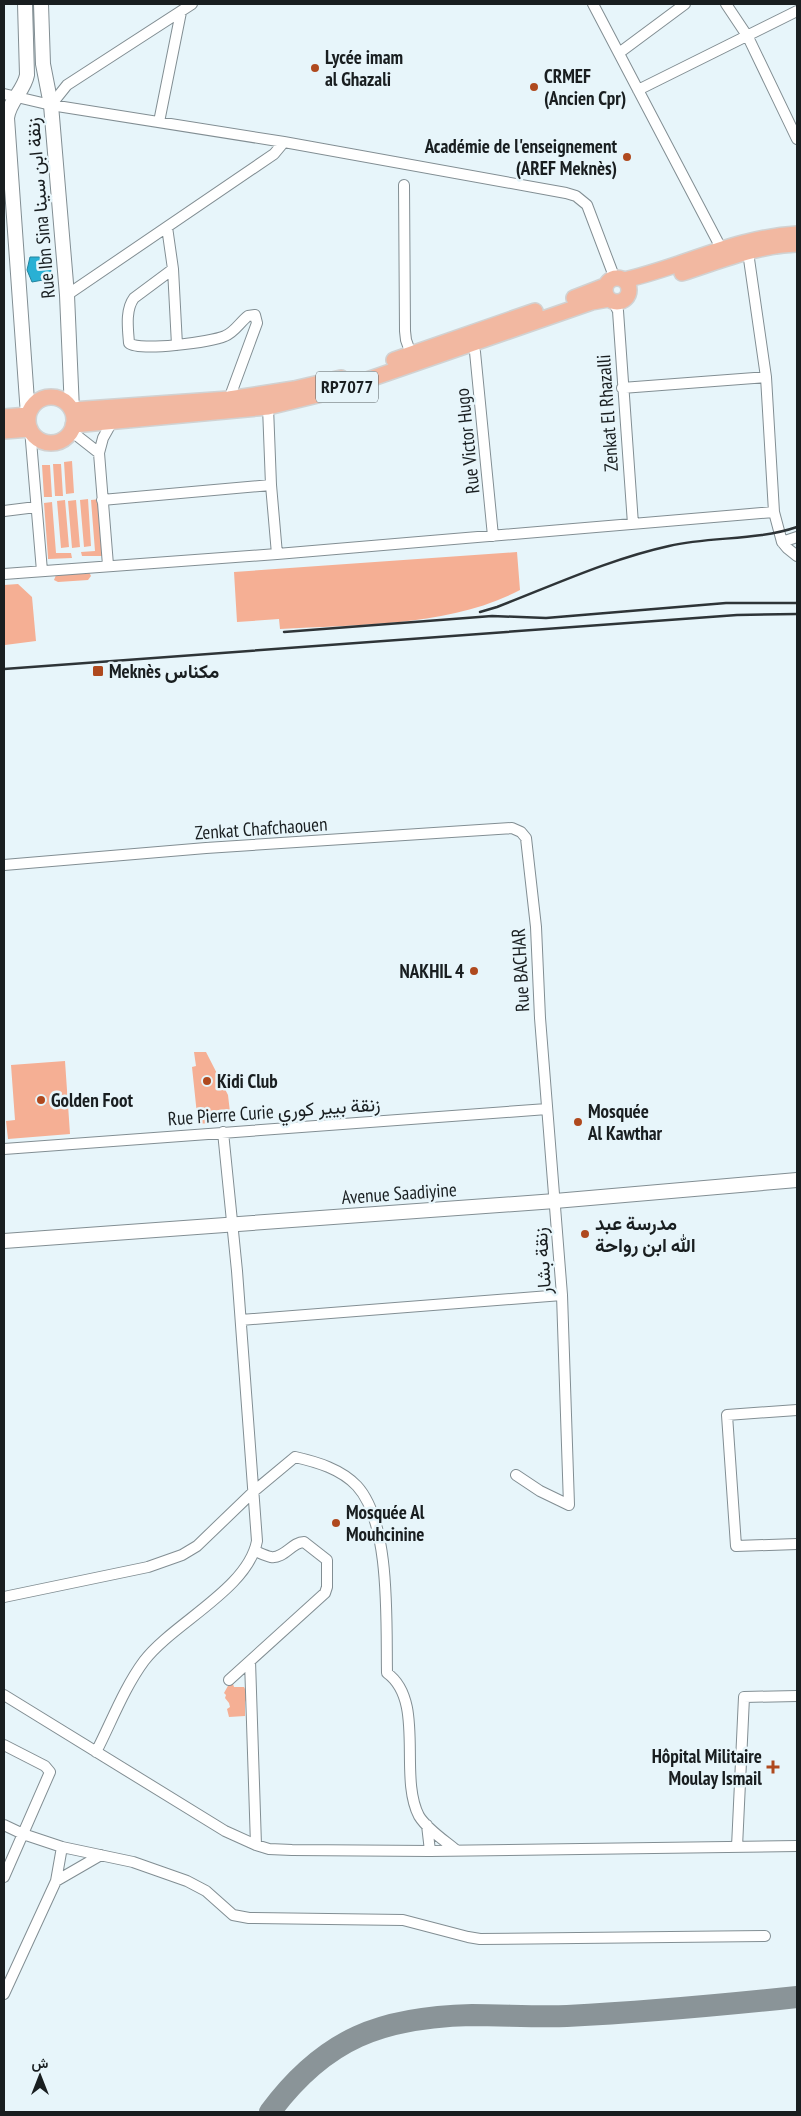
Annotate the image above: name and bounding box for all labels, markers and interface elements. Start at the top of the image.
place label: Lycée imam al Ghazali [325,45,403,91]
marker: Lycée imam al Ghazali [309,62,321,74]
place label: CRMEF (Ancien Cpr) [544,64,626,110]
marker: CRMEF (Ancien Cpr) [528,81,540,93]
street label: Rue Ibn Sina زنقة ابن سينا [20,117,60,299]
place label: Académie de l'enseignement (AREF Meknès) [424,134,617,180]
marker: Académie de l'enseignement (AREF Meknès) [621,151,633,163]
street label: Zenkat El Rhazalli [591,354,623,472]
road number: RP7077 [316,372,378,402]
street label: Rue Victor Hugo [450,387,484,495]
place label: Meknès مكناس [109,659,219,683]
marker: Meknès مكناس [91,664,105,678]
street label: Zenkat Chafchaouen [194,811,328,845]
street label: Rue BACHAR [506,928,534,1012]
place label: NAKHIL 4 [400,959,464,983]
marker: NAKHIL 4 [468,965,480,977]
place label: Kidi Club [217,1069,278,1093]
marker: Kidi Club [201,1075,213,1087]
place label: Golden Foot [51,1088,133,1112]
street label: Rue Pierre Curie زنقة بيير كوري [167,1092,381,1134]
marker: Golden Foot [35,1094,47,1106]
place label: Mosquée Al Kawthar [587,1099,663,1145]
marker: Mosquée Al Kawthar [572,1116,584,1128]
street label: Avenue Saadiyine [341,1177,457,1209]
place label: مدرسة عبد الله ابن رواحة [595,1211,696,1258]
street label: زنقة بشار [528,1227,556,1296]
marker: مدرسة عبد الله ابن رواحة [579,1228,591,1240]
place label: Mosquée Al Mouhcinine [346,1500,425,1546]
marker: Mosquée Al Mouhcinine [330,1517,342,1529]
place label: Hôpital Militaire Moulay Ismail [652,1744,762,1790]
marker: Hôpital Militaire Moulay Ismail [766,1760,780,1774]
north arrow [15,2051,65,2101]
text: ش [32,2054,49,2072]

